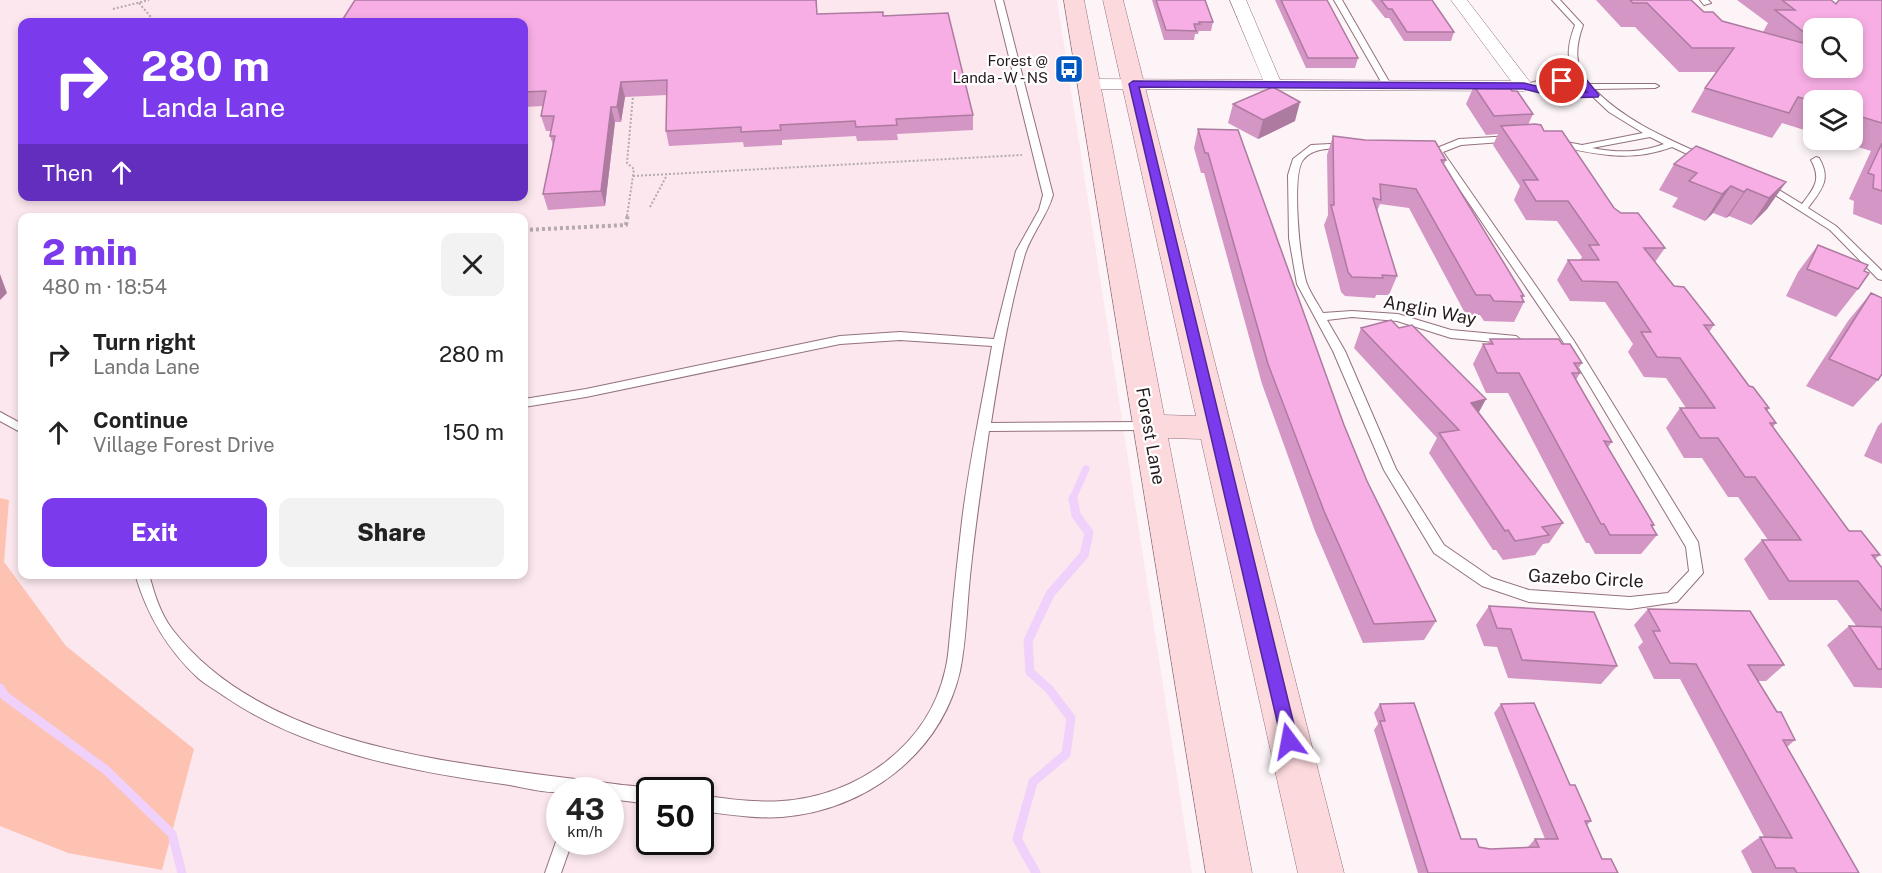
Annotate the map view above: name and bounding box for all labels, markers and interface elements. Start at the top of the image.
map controls [1803,18,1863,150]
button: search [1803,18,1863,78]
text: 280 m [141,41,270,90]
icon: right [42,42,120,120]
place label: Forest @ Landa - W - NS [952,52,1048,86]
bus stop icon: Forest @ Landa - W - NS [1053,53,1085,85]
pin [1536,55,1587,106]
icon: arrive [1545,64,1578,97]
button: layers [1803,90,1863,150]
text: Landa Lane [141,91,285,123]
icon: ahead [105,156,138,189]
text: Then [42,160,93,186]
text: 2 min [42,231,138,273]
button: close [441,233,504,296]
text: 480 m · 18:54 [42,275,167,299]
street label: Anglin Way [1382,291,1479,329]
text: Turn right [93,329,196,355]
icon: right [42,338,75,371]
text: 280 m [439,341,504,367]
text: Landa Lane [93,355,200,379]
street label: Forest Lane [1132,386,1170,486]
text: Continue [93,407,188,433]
icon: ahead [42,416,75,449]
text: 150 m [443,419,504,445]
text: Village Forest Drive [93,433,275,457]
button: Exit [42,498,267,567]
button: Share [279,498,504,567]
street label: Gazebo Circle [1528,564,1644,592]
position arrow [1257,709,1321,773]
speed limit sign: 50 [636,777,714,855]
text: 43 [565,791,605,827]
text: km/h [567,823,603,840]

